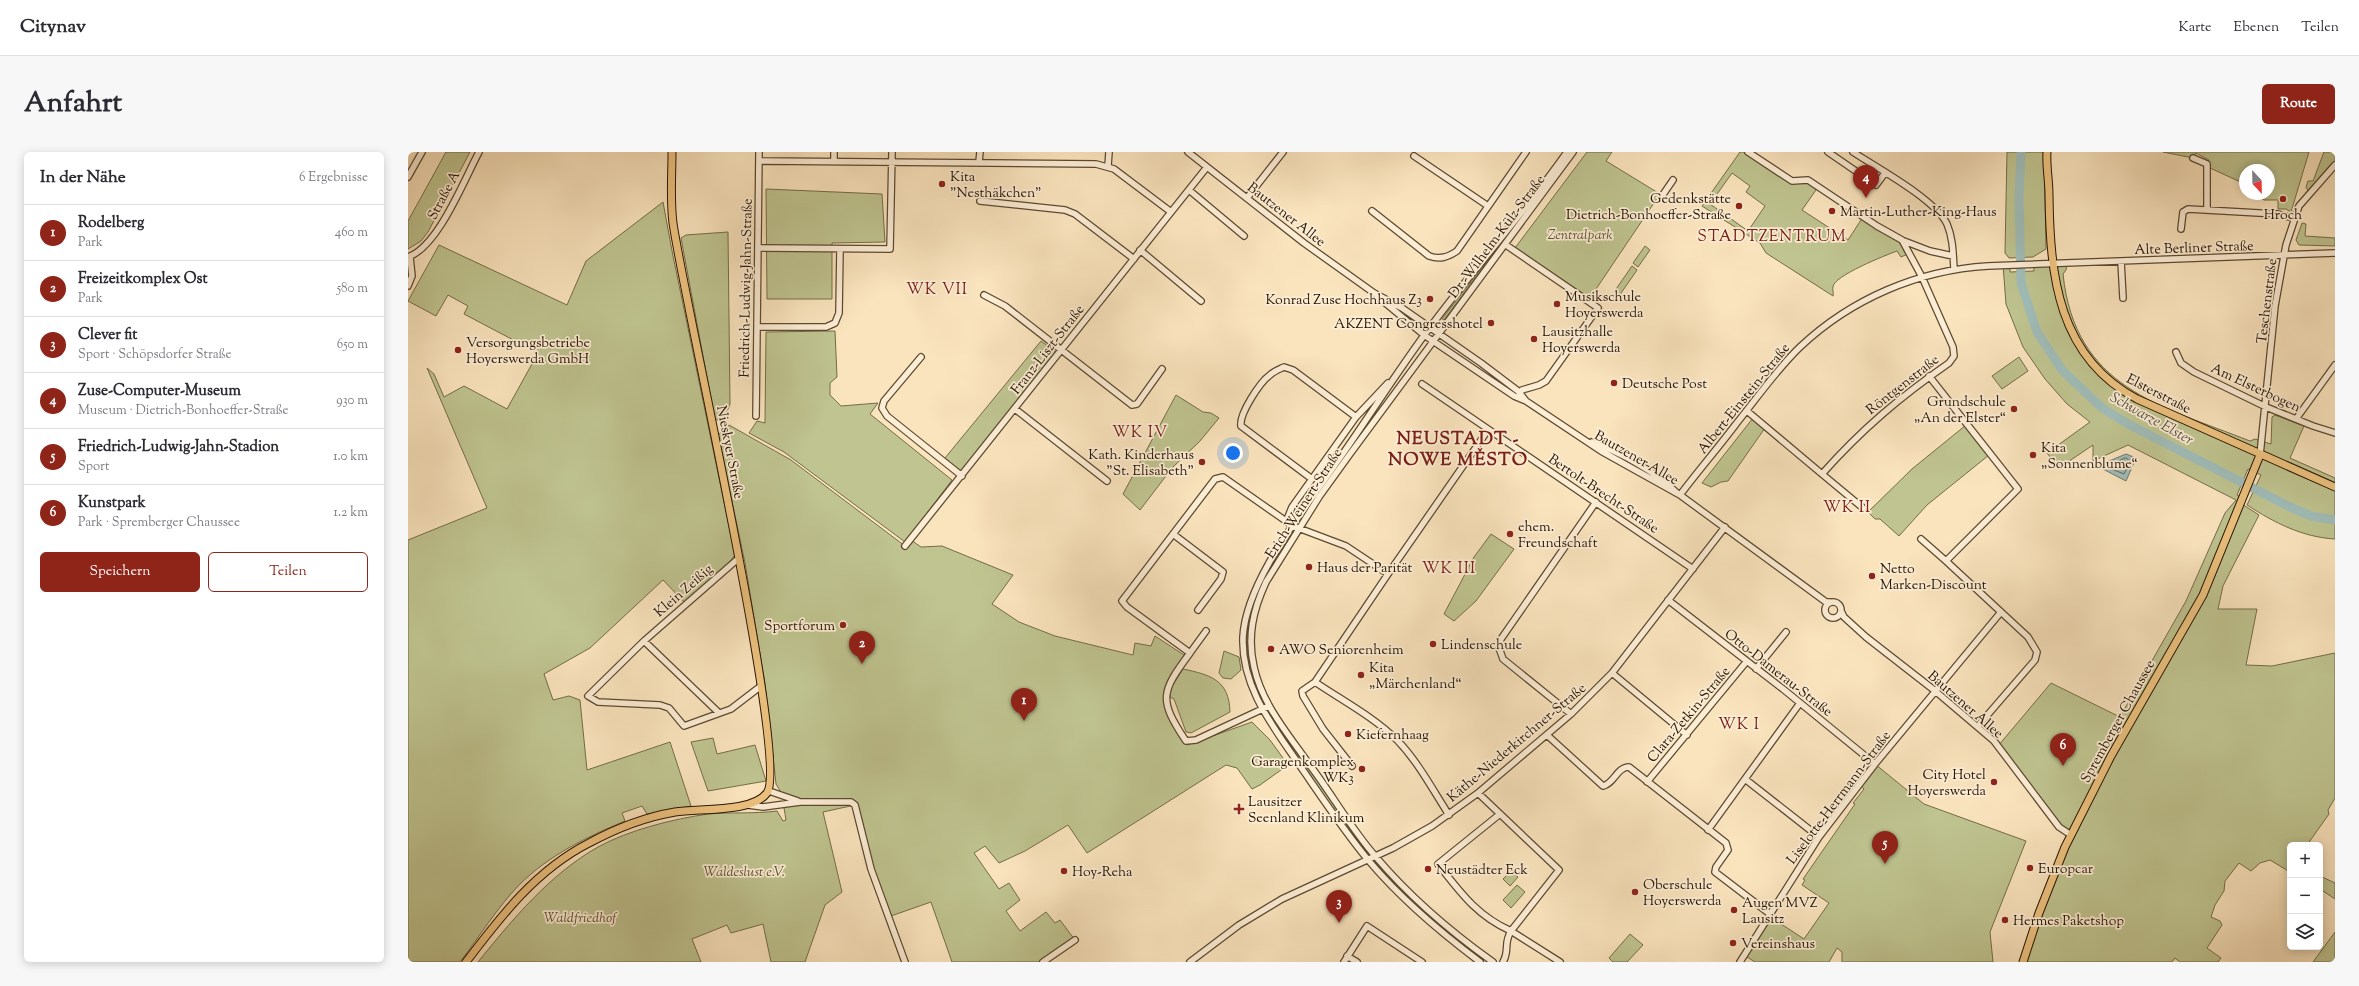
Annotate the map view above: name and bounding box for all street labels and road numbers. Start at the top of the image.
street label: Straße A [423,167,466,224]
street label: Dr.-Wilhelm-Külz-Straße [1444,171,1551,303]
street label: Bautzener Allee [1242,179,1329,253]
street label: Friedrich-Ludwig-Jahn-Straße [735,198,759,378]
street label: Alte Berliner Straße [2134,237,2254,261]
street label: Teschenstraße [2253,258,2283,345]
street label: Franz-Liszt-Straße [1007,301,1090,399]
street label: Albert-Einstein-Straße [1694,340,1796,459]
street label: Röntgenstraße [1863,351,1944,420]
street label: Am Elsterbogen [2207,359,2303,418]
street label: Elsterstraße [2122,370,2194,420]
street label: Nieskyer Straße [710,404,748,501]
street label: Bautzener Allee [1590,426,1682,491]
street label: Erich-Weinert-Straße [1261,445,1348,563]
street label: Bertolt-Brecht-Straße [1544,450,1662,539]
street label: Klein Zeißig [651,560,718,623]
street label: Otto-Damerau-Straße [1719,625,1836,722]
street label: Spremberger Chaussee [2077,657,2161,787]
street label: Clara-Zetkin-Straße [1643,663,1736,768]
street label: Bautzener Allee [1922,667,2007,744]
street label: Käthe-Niederkirchner-Straße [1443,679,1591,808]
street label: Liselotte-Herrmann-Straße [1783,727,1897,869]

